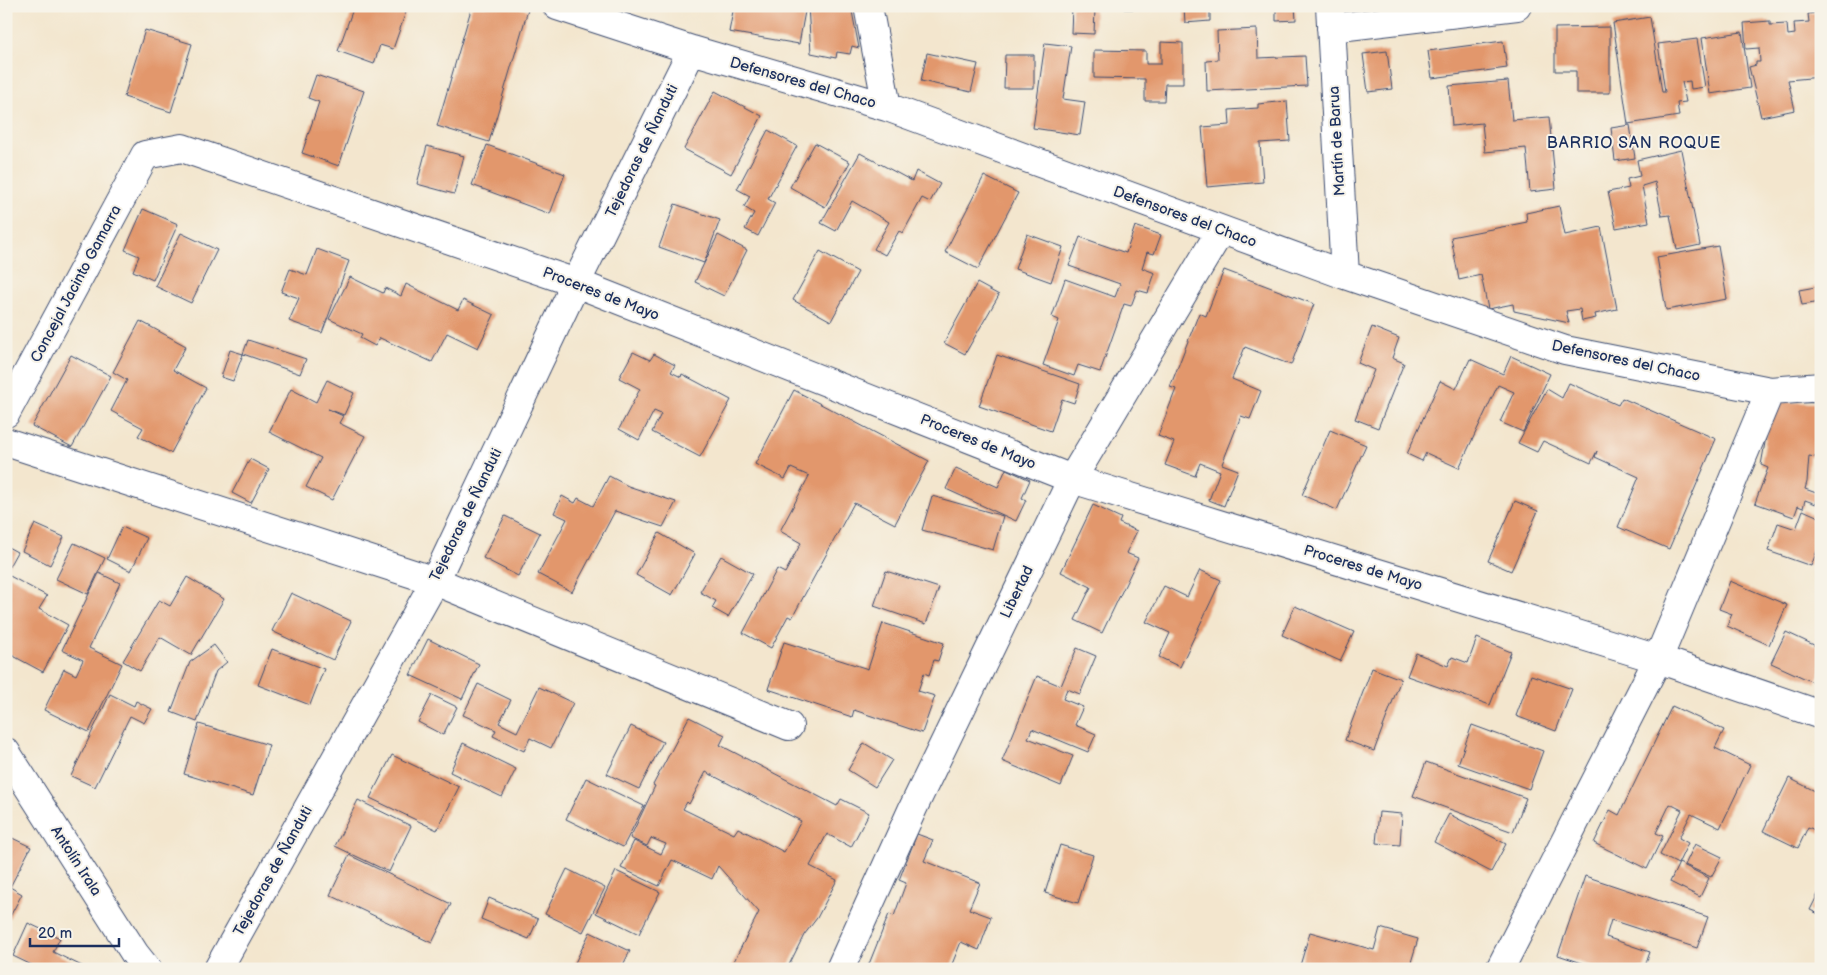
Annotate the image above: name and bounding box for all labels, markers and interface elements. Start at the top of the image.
street label: Defensores del Chaco [728,53,878,113]
street label: Tejedoras de Ñanduti [601,81,683,221]
street label: Martín de Barua [1325,85,1349,197]
district label: BARRIO SAN ROQUE [1547,134,1721,153]
street label: Defensores del Chaco [1111,182,1259,252]
street label: Concejal Jacinto Gamarra [26,202,126,366]
street label: Proceres de Mayo [540,263,662,325]
street label: Defensores del Chaco [1550,336,1702,386]
street label: Proceres de Mayo [917,410,1039,474]
street label: Tejedoras de Ñanduti [425,445,507,585]
street label: Proceres de Mayo [1301,541,1425,595]
street label: Libertad [996,563,1038,621]
street label: Tejedoras de Ñanduti [229,803,317,939]
street label: Antolín Irala [46,822,106,900]
scale bar [30,915,119,947]
text: 20 m [38,924,72,943]

